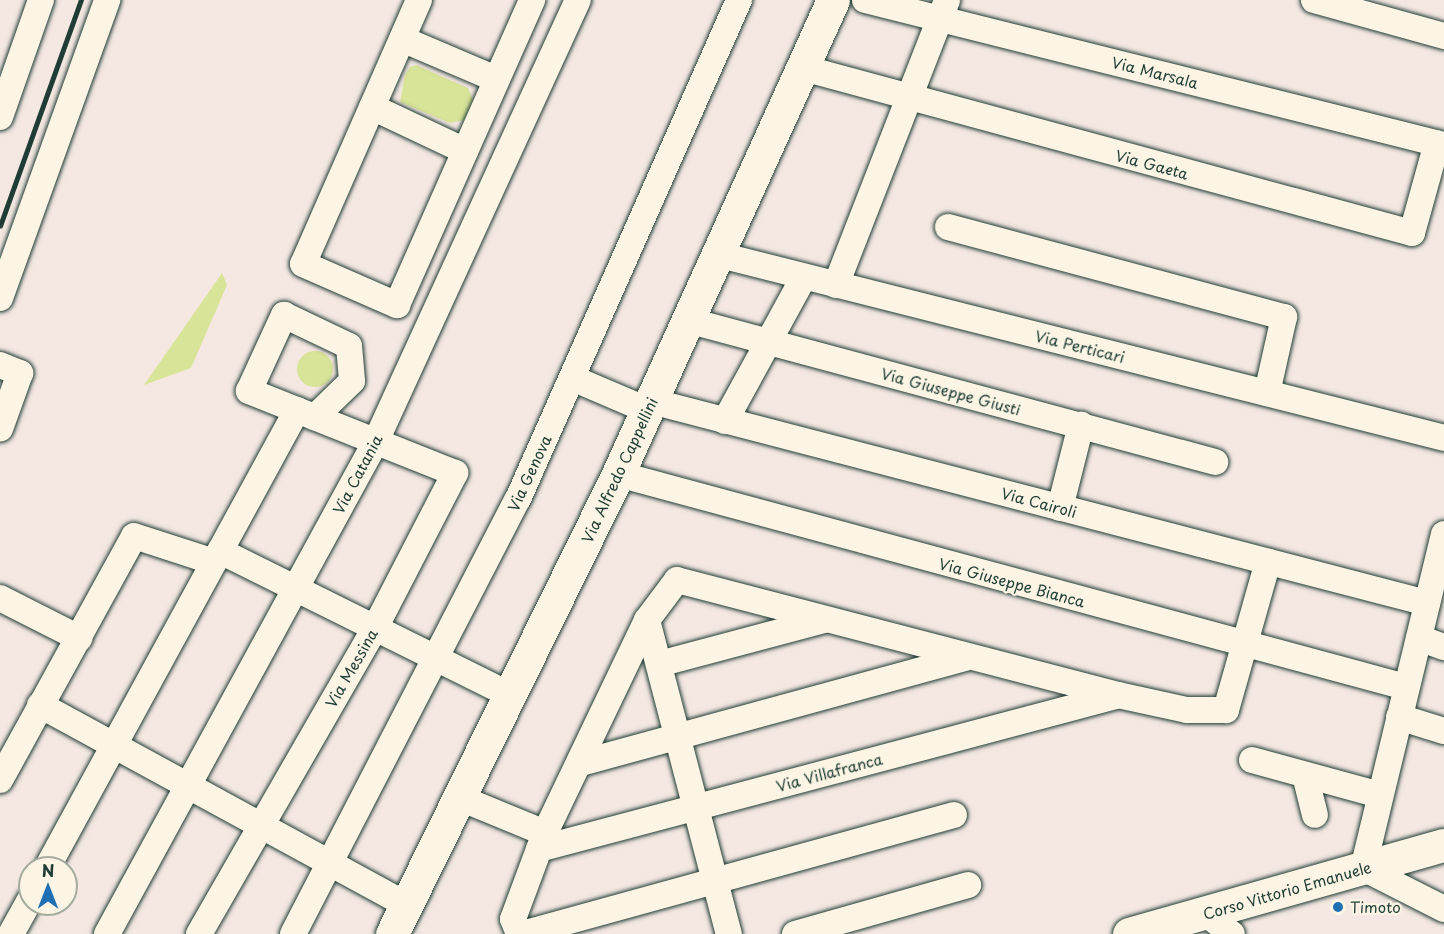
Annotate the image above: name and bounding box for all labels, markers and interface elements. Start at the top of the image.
street label: Via Marsala [1110,53,1200,91]
street label: Via Gaeta [1114,146,1190,182]
street label: Via Perticari [1034,326,1126,366]
street label: Via Giuseppe Giusti [880,364,1022,418]
street label: Via Alfredo Cappellini [578,395,660,545]
street label: Via Catania [329,432,385,516]
street label: Via Genova [503,432,555,514]
street label: Via Cairoli [1000,483,1078,521]
street label: Via Giuseppe Bianca [937,554,1087,610]
street label: Via Messina [321,626,381,710]
street label: Via Villafranca [774,749,884,795]
north arrow [18,856,78,916]
street label: Corso Vittorio Emanuele [1201,857,1373,923]
text: N [42,858,54,882]
place label: Timoto [1350,898,1401,916]
marker: Timoto [1331,900,1345,914]

